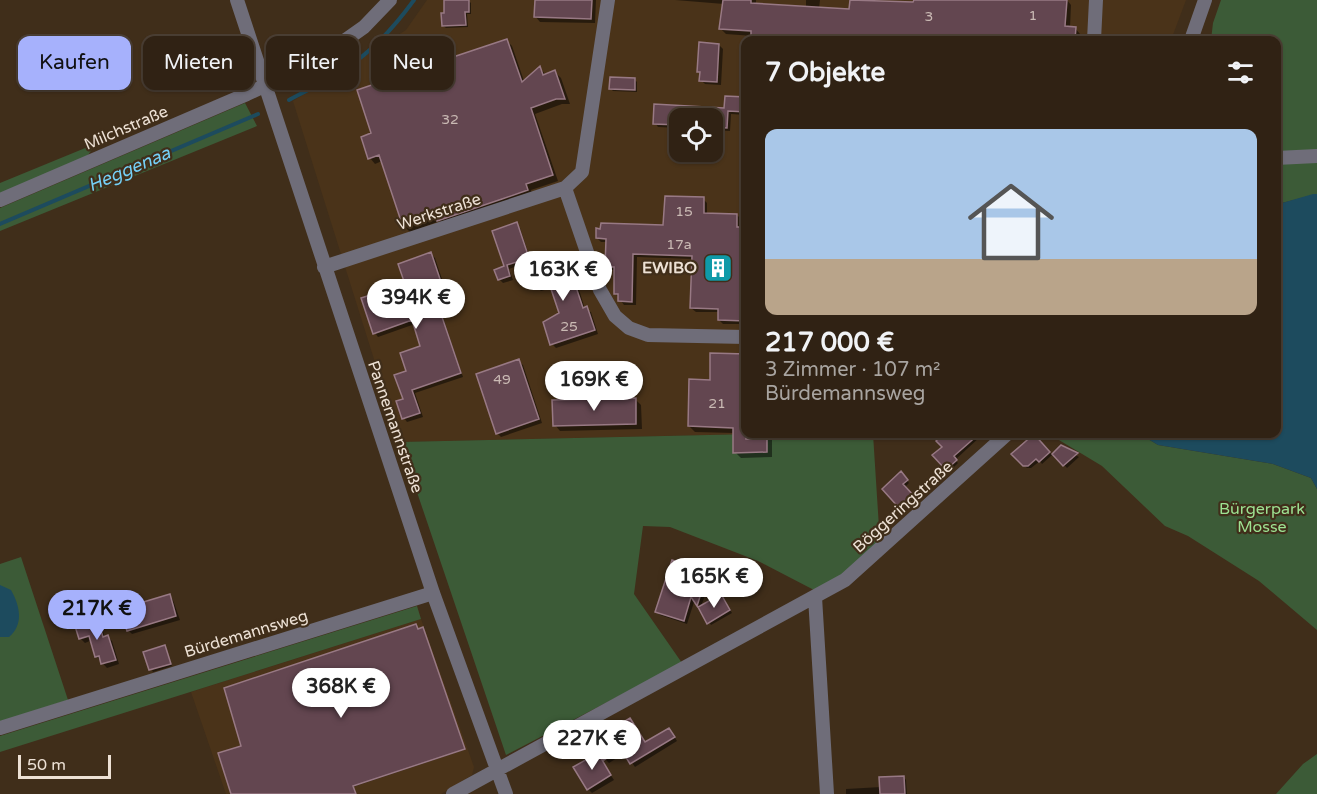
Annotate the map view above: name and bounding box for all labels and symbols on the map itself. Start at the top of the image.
house number: 1 [1029,7,1037,24]
house number: 3 [925,8,933,25]
street label: Milchstraße [81,101,171,155]
house number: 32 [441,111,459,128]
water label: Heggenaa [84,141,174,196]
street label: Werkstraße [395,189,483,235]
house number: 15 [675,203,693,220]
house number: 17a [666,236,692,253]
pin: 163K € [514,251,612,302]
building icon: EWIBO [702,252,734,284]
place label: EWIBO [642,258,697,278]
pin: 394K € [367,279,465,330]
house number: 25 [560,318,578,335]
street label: Pannemannstraße [363,358,427,496]
pin: 169K € [545,361,643,412]
house number: 49 [493,371,511,388]
house number: 21 [708,395,726,412]
street label: Böggeringstraße [849,457,957,557]
park label: Bürgerpark Mosse [1219,499,1305,537]
pin: 165K € [665,558,763,609]
pin: 217K € [48,590,146,641]
street label: Bürdemannsweg [182,606,310,662]
pin: 368K € [292,668,390,719]
pin: 227K € [543,720,641,771]
scale bar [18,752,111,780]

